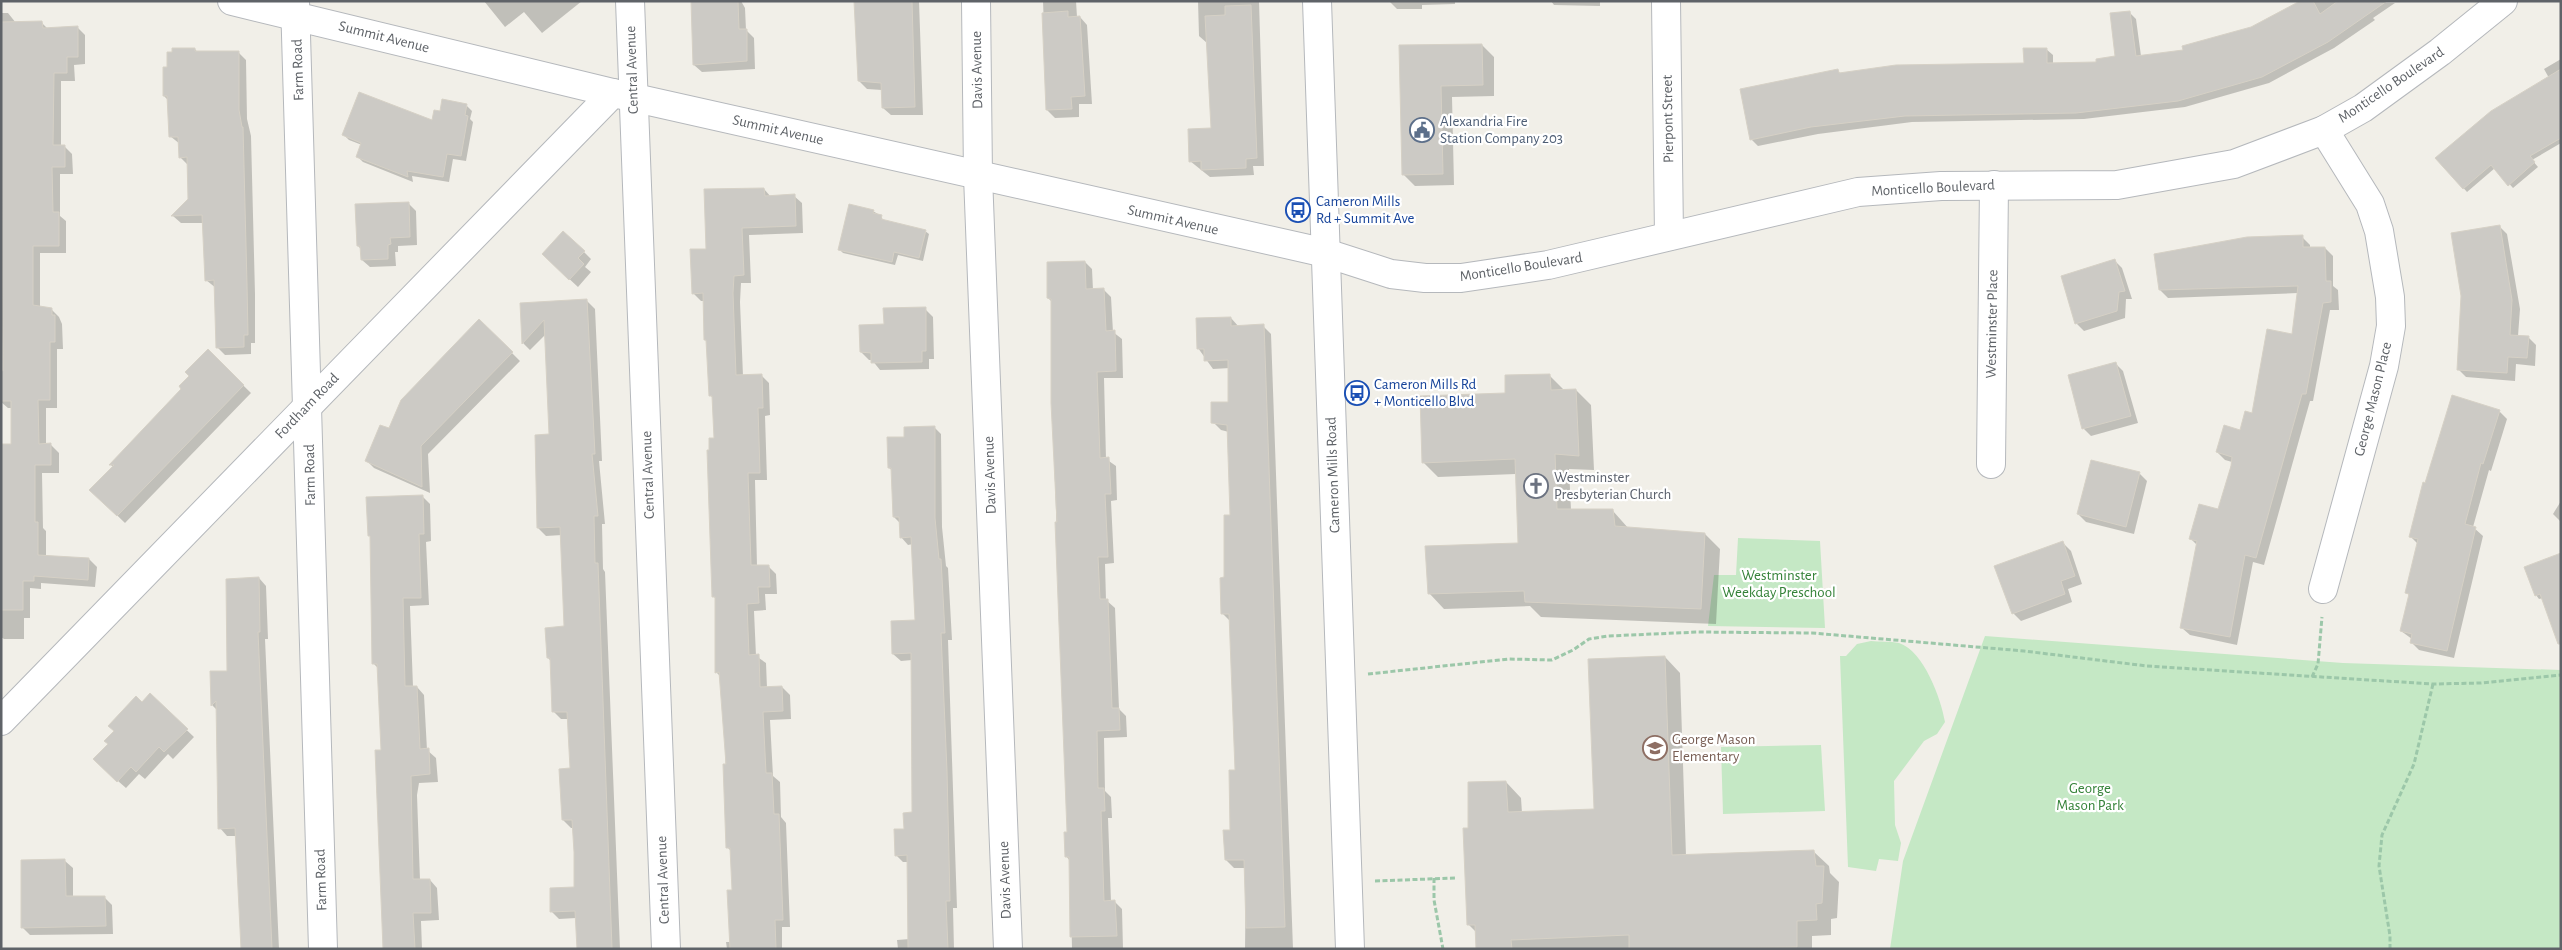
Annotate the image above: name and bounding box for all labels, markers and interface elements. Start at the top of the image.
street label: Summit Avenue [337,18,431,56]
street label: Central Avenue [623,25,641,114]
street label: Davis Avenue [969,31,985,109]
street label: Farm Road [289,39,307,101]
street label: Monticello Boulevard [2335,44,2447,126]
street label: Pierpont Street [1660,74,1676,163]
street label: Summit Avenue [731,112,825,148]
place label: Alexandria Fire Station Company 203 [1440,114,1563,146]
public building icon: Alexandria Fire Station Company 203 [1409,117,1435,143]
street label: Monticello Boulevard [1871,177,1995,199]
place label: Cameron Mills Rd + Summit Ave [1316,194,1415,226]
bus stop icon: Cameron Mills Rd + Summit Ave [1285,197,1311,223]
street label: Summit Avenue [1126,202,1220,238]
street label: Monticello Boulevard [1459,250,1584,284]
street label: Westminster Place [1984,269,2000,379]
street label: George Mason Place [2352,340,2394,458]
street label: Fordham Road [272,370,342,442]
place label: Cameron Mills Rd + Monticello Blvd [1374,377,1476,409]
bus stop icon: Cameron Mills Rd + Monticello Blvd [1344,380,1370,406]
street label: Cameron Mills Road [1323,416,1343,533]
street label: Central Avenue [639,430,657,519]
street label: Davis Avenue [981,436,999,514]
street label: Farm Road [302,444,318,506]
place label: Westminster Presbyterian Church [1554,470,1671,502]
church icon: Westminster Presbyterian Church [1523,473,1549,499]
park label: Westminster Weekday Preschool [1722,568,1836,600]
place label: George Mason Elementary [1672,732,1756,764]
school or university icon: George Mason Elementary [1642,735,1668,761]
park label: George Mason Park [2056,781,2124,813]
street label: Central Avenue [654,835,672,924]
street label: Davis Avenue [996,841,1014,919]
street label: Farm Road [312,849,330,911]

